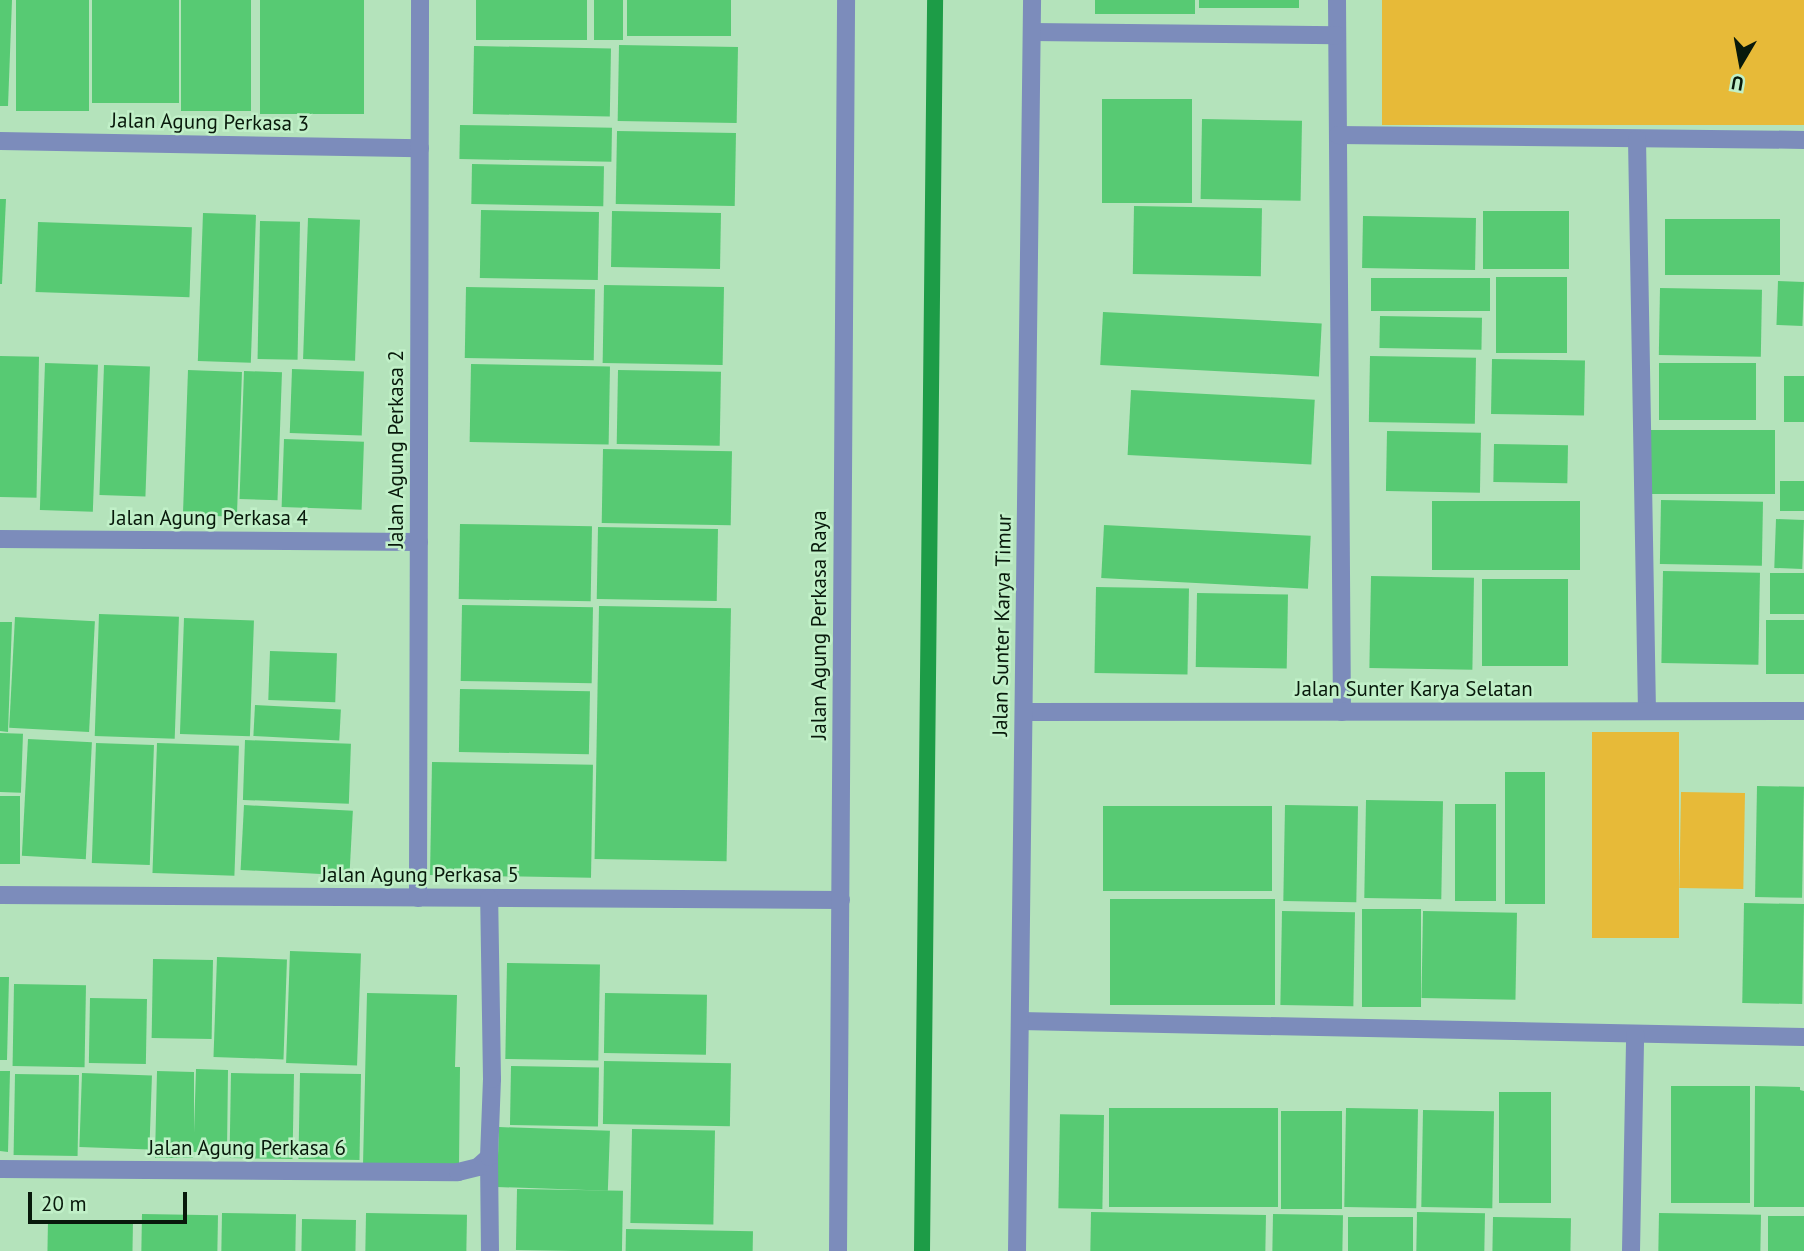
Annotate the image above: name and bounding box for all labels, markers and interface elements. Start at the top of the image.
north arrow [1706,28,1776,98]
text: U [1729,71,1745,97]
street label: Jalan Agung Perkasa 3 [110,108,310,136]
street label: Jalan Agung Perkasa 2 [383,350,409,548]
street label: Jalan Agung Perkasa 4 [110,505,308,531]
street label: Jalan Agung Perkasa Raya [806,510,832,740]
street label: Jalan Sunter Karya Timur [987,513,1017,737]
street label: Jalan Sunter Karya Selatan [1295,676,1533,702]
street label: Jalan Agung Perkasa 5 [321,862,519,888]
street label: Jalan Agung Perkasa 6 [148,1135,346,1161]
scale bar [32,1178,191,1222]
text: 20 m [41,1190,87,1217]

